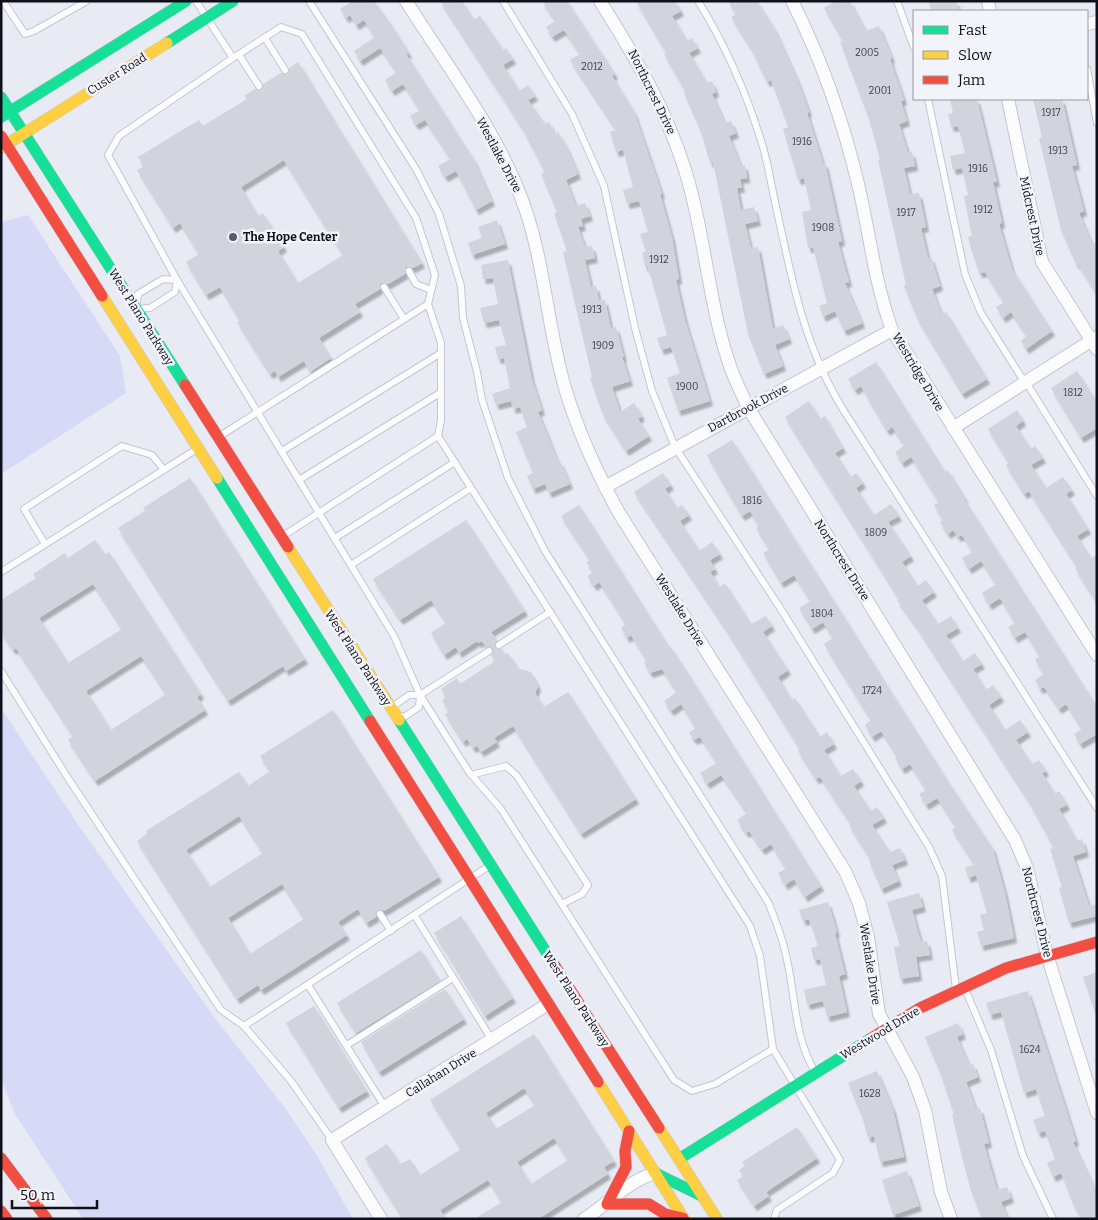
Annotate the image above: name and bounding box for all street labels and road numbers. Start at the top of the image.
street label: Northcrest Drive [625,47,679,137]
street label: Custer Road [85,50,149,98]
street label: Westlake Drive [473,115,525,195]
street label: Midcrest Drive [1017,175,1047,257]
street label: West Plano Parkway [106,266,177,368]
street label: Westridge Drive [889,330,947,414]
street label: Dartbrook Drive [705,381,791,435]
street label: Northcrest Drive [811,517,873,603]
street label: Westlake Drive [652,571,708,649]
street label: West Plano Parkway [322,608,395,709]
street label: Northcrest Drive [1019,865,1055,959]
street label: Westlake Drive [857,922,883,1006]
street label: West Plano Parkway [540,949,613,1050]
street label: Westwood Drive [838,1004,922,1062]
street label: Callahan Drive [403,1046,479,1100]

